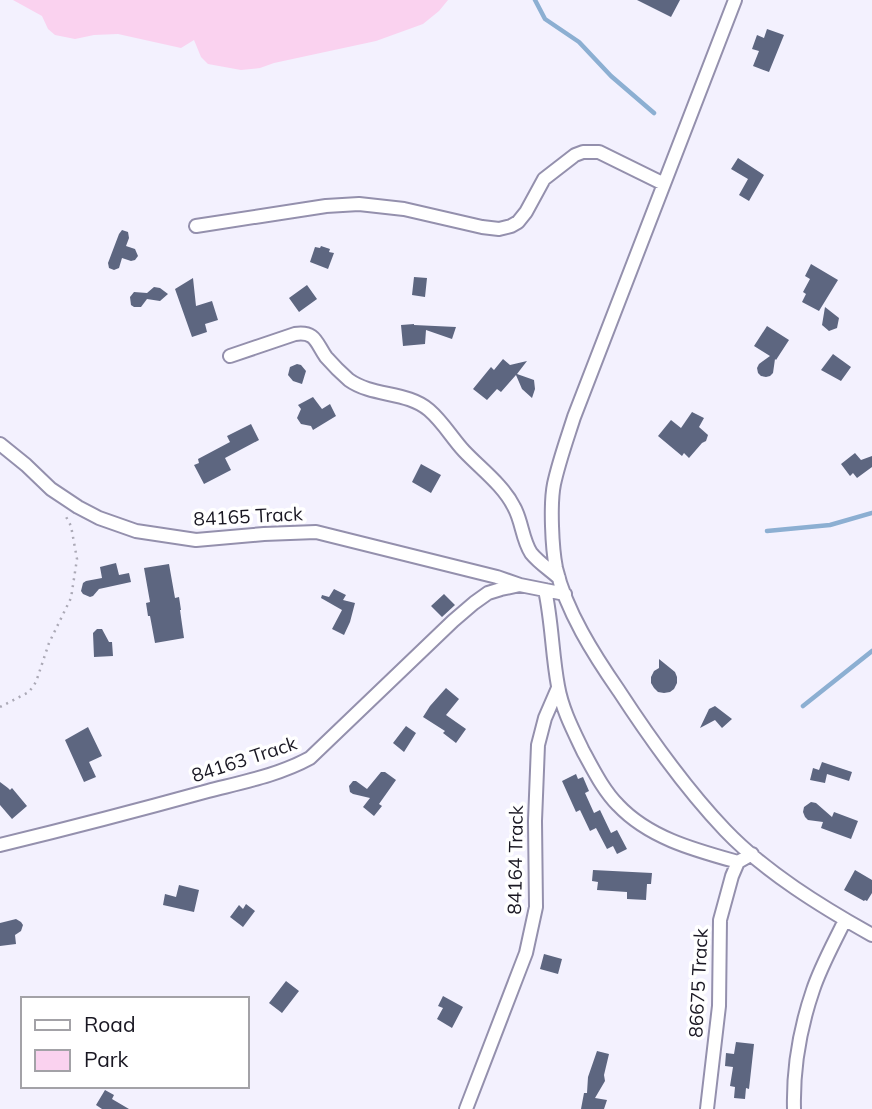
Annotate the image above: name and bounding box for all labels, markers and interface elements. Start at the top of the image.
street label: 84165 Track [193,501,303,531]
street label: 84163 Track [188,731,300,787]
street label: 84164 Track [502,805,528,915]
street label: 86675 Track [683,928,713,1038]
legend [21,997,248,1088]
text: Road [84,1011,135,1037]
text: Park [84,1046,128,1072]

